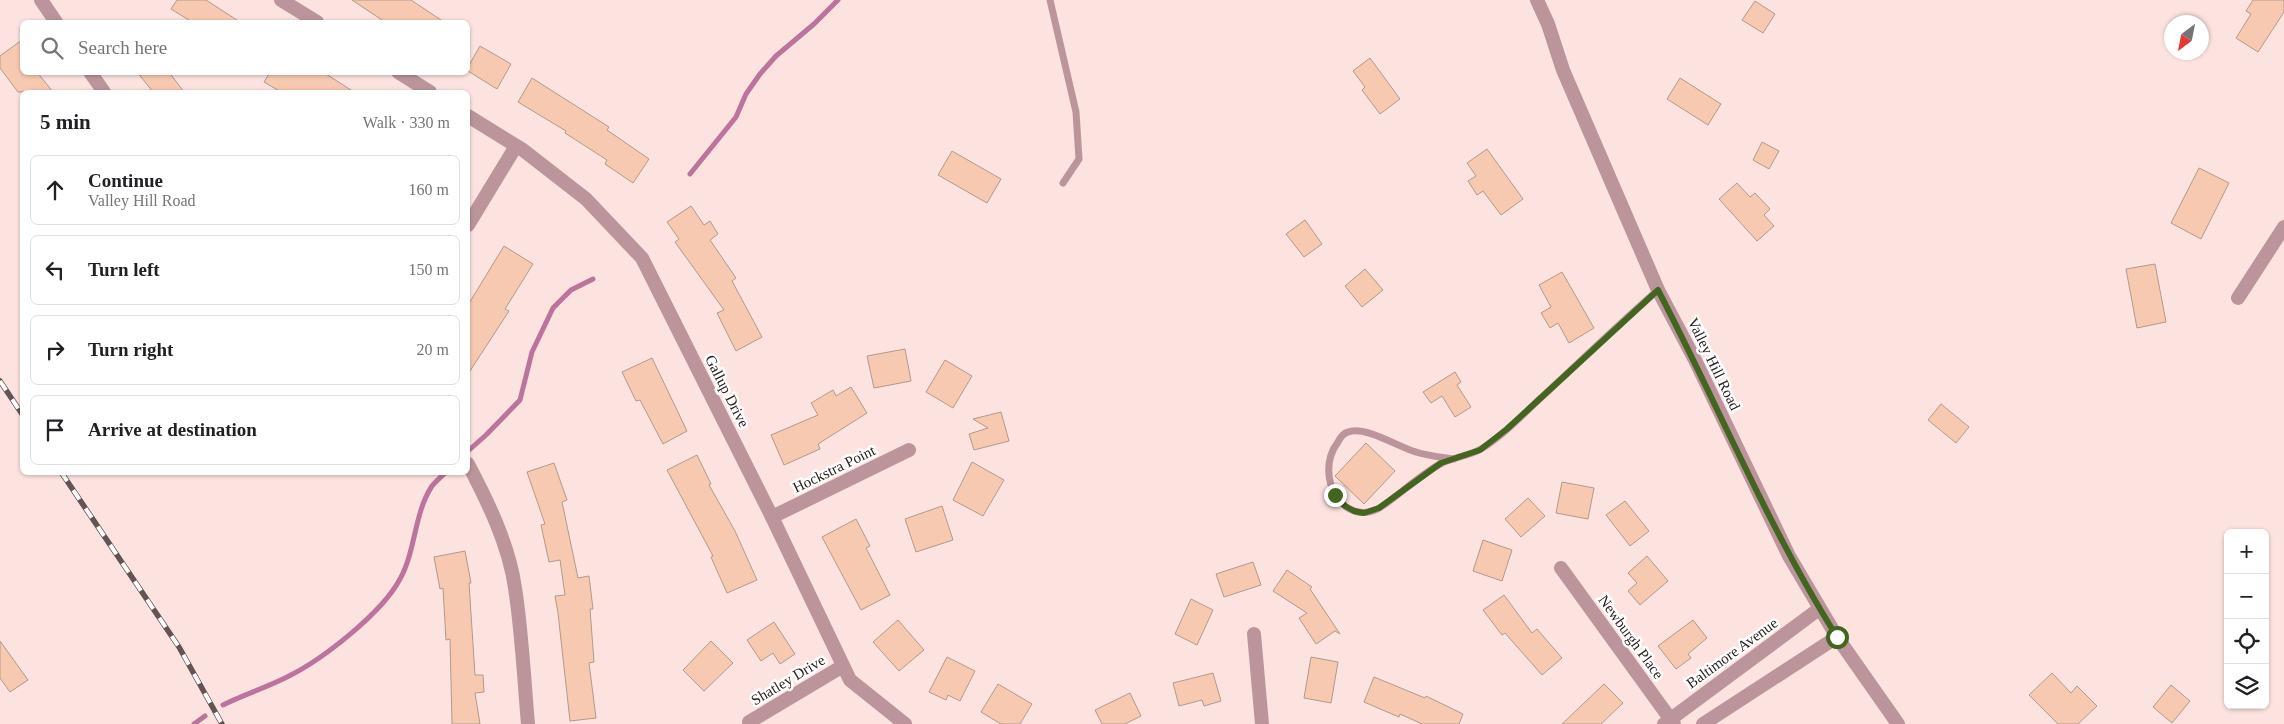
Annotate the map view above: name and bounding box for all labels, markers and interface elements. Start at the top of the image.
north arrow [2164,15,2209,60]
search box [20,20,470,75]
icon: search [38,34,66,62]
text: Search here [78,37,167,58]
text: 5 min [40,110,91,134]
text: Walk · 330 m [363,114,450,131]
text: Continue [88,170,163,191]
icon: ahead [41,176,69,204]
text: 160 m [409,181,449,198]
text: Valley Hill Road [88,192,196,209]
icon: left [41,256,69,284]
text: Turn left [88,259,160,280]
text: 150 m [409,261,449,278]
street label: Valley Hill Road [1685,315,1744,413]
icon: right [41,336,69,364]
text: Turn right [88,339,173,360]
text: 20 m [417,341,449,358]
street label: Gallup Drive [702,352,752,430]
icon: arrive [41,416,69,444]
text: Arrive at destination [88,419,257,440]
street label: Hockstra Point [790,442,879,496]
route end [1324,484,1347,507]
map controls [2224,529,2269,709]
button: + [2224,529,2269,574]
button: − [2224,574,2269,619]
street label: Newburgh Place [1595,592,1667,682]
street label: Baltimore Avenue [1683,614,1781,691]
button: locate [2224,619,2269,664]
route start [1826,626,1849,649]
street label: Shatley Drive [748,652,828,708]
button: layers [2224,664,2269,709]

